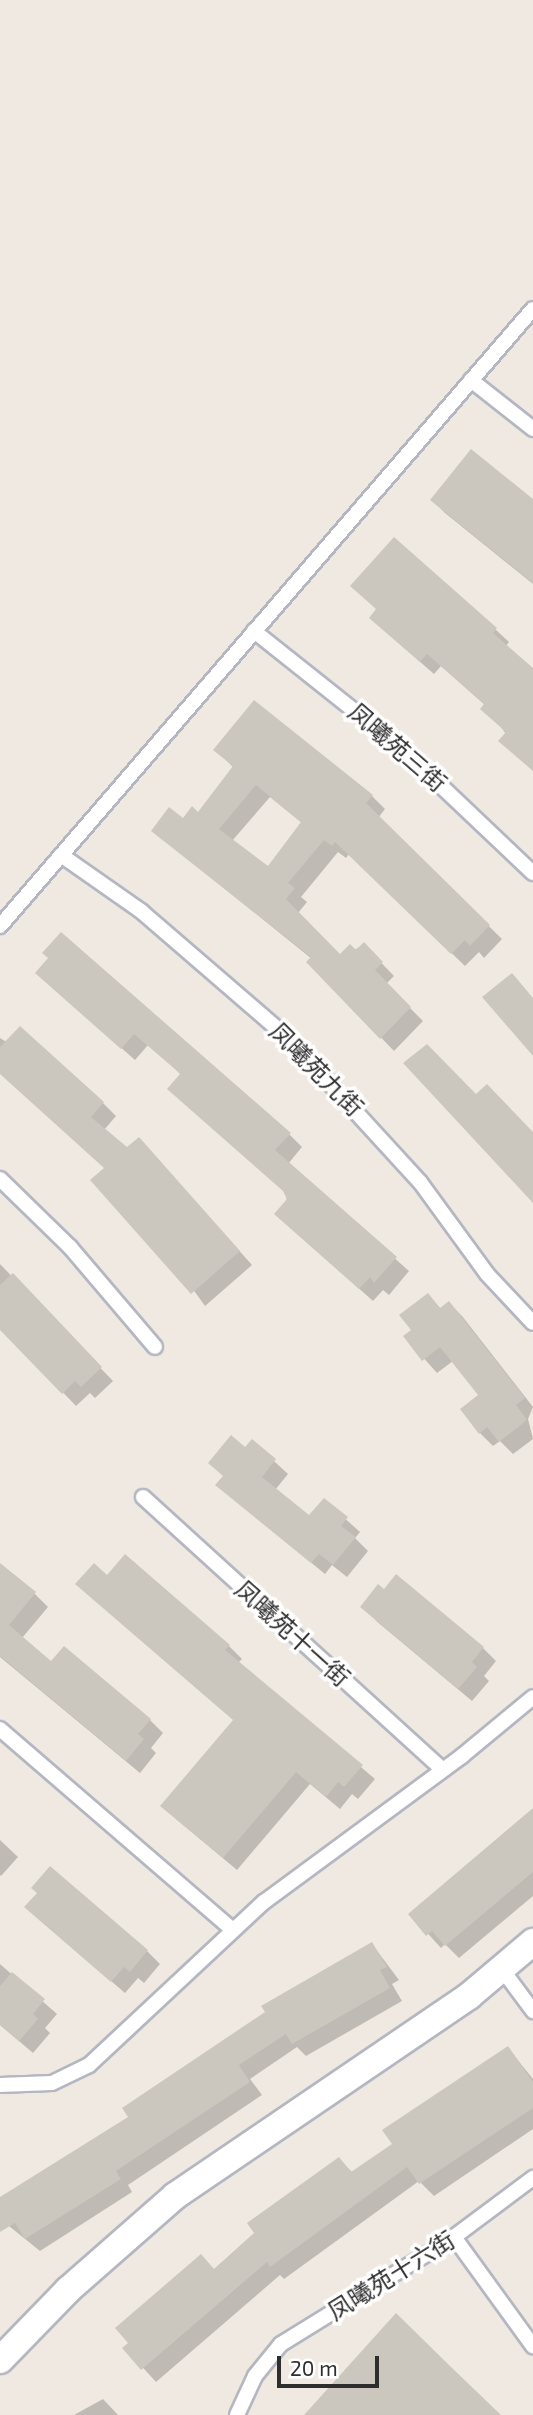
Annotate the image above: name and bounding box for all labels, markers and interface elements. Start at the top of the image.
street label: 凤曦苑三街 [343,697,453,797]
street label: 凤曦苑九街 [264,1016,370,1122]
street label: 凤曦苑十一街 [230,1574,356,1692]
street label: 凤曦苑十六街 [322,2225,460,2325]
scale bar [281,2342,382,2386]
text: 20 m [290,2355,338,2380]

